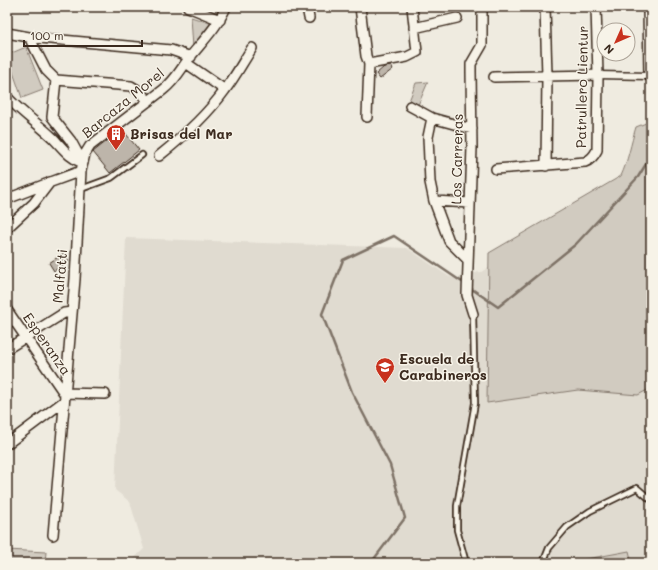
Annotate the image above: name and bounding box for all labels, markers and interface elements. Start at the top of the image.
scale bar [24,22,142,48]
north arrow [596,22,636,62]
street label: Patrullero Lientur [571,26,592,148]
text: 100 m [30,27,64,43]
text: N [600,41,617,58]
street label: Barcaza Morel [77,63,168,142]
street label: Los Carreras [446,113,467,205]
building icon: Brisas del Mar [105,123,127,151]
place label: Brisas del Mar [130,124,232,143]
street label: Malfatti [48,248,71,304]
street label: Esperanza [19,309,76,379]
place label: Escuela de Carabineros [399,349,487,384]
school or university icon: Escuela de Carabineros [374,356,396,384]

